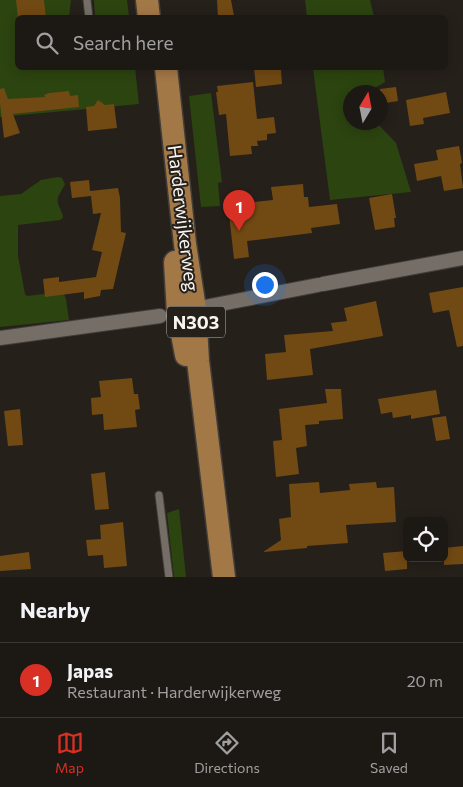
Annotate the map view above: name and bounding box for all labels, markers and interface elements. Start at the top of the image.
search box [15,15,448,70]
icon: search [33,29,61,57]
text: Search here [73,31,173,54]
north arrow [343,85,388,130]
street label: Harderwijkerweg [164,143,204,293]
pin: 1 [223,190,255,231]
your location [252,272,278,298]
road number: N303 [167,306,225,338]
map controls [403,517,448,562]
button: locate [403,517,448,562]
text: Nearby [20,597,90,622]
text: Japas [67,659,113,682]
text: 1 [32,671,40,690]
text: 20 m [407,671,443,690]
text: Restaurant · Harderwijkerweg [67,682,281,701]
tab: Map [55,729,84,776]
tab: Directions [194,729,260,776]
tab: Saved [370,729,408,776]

